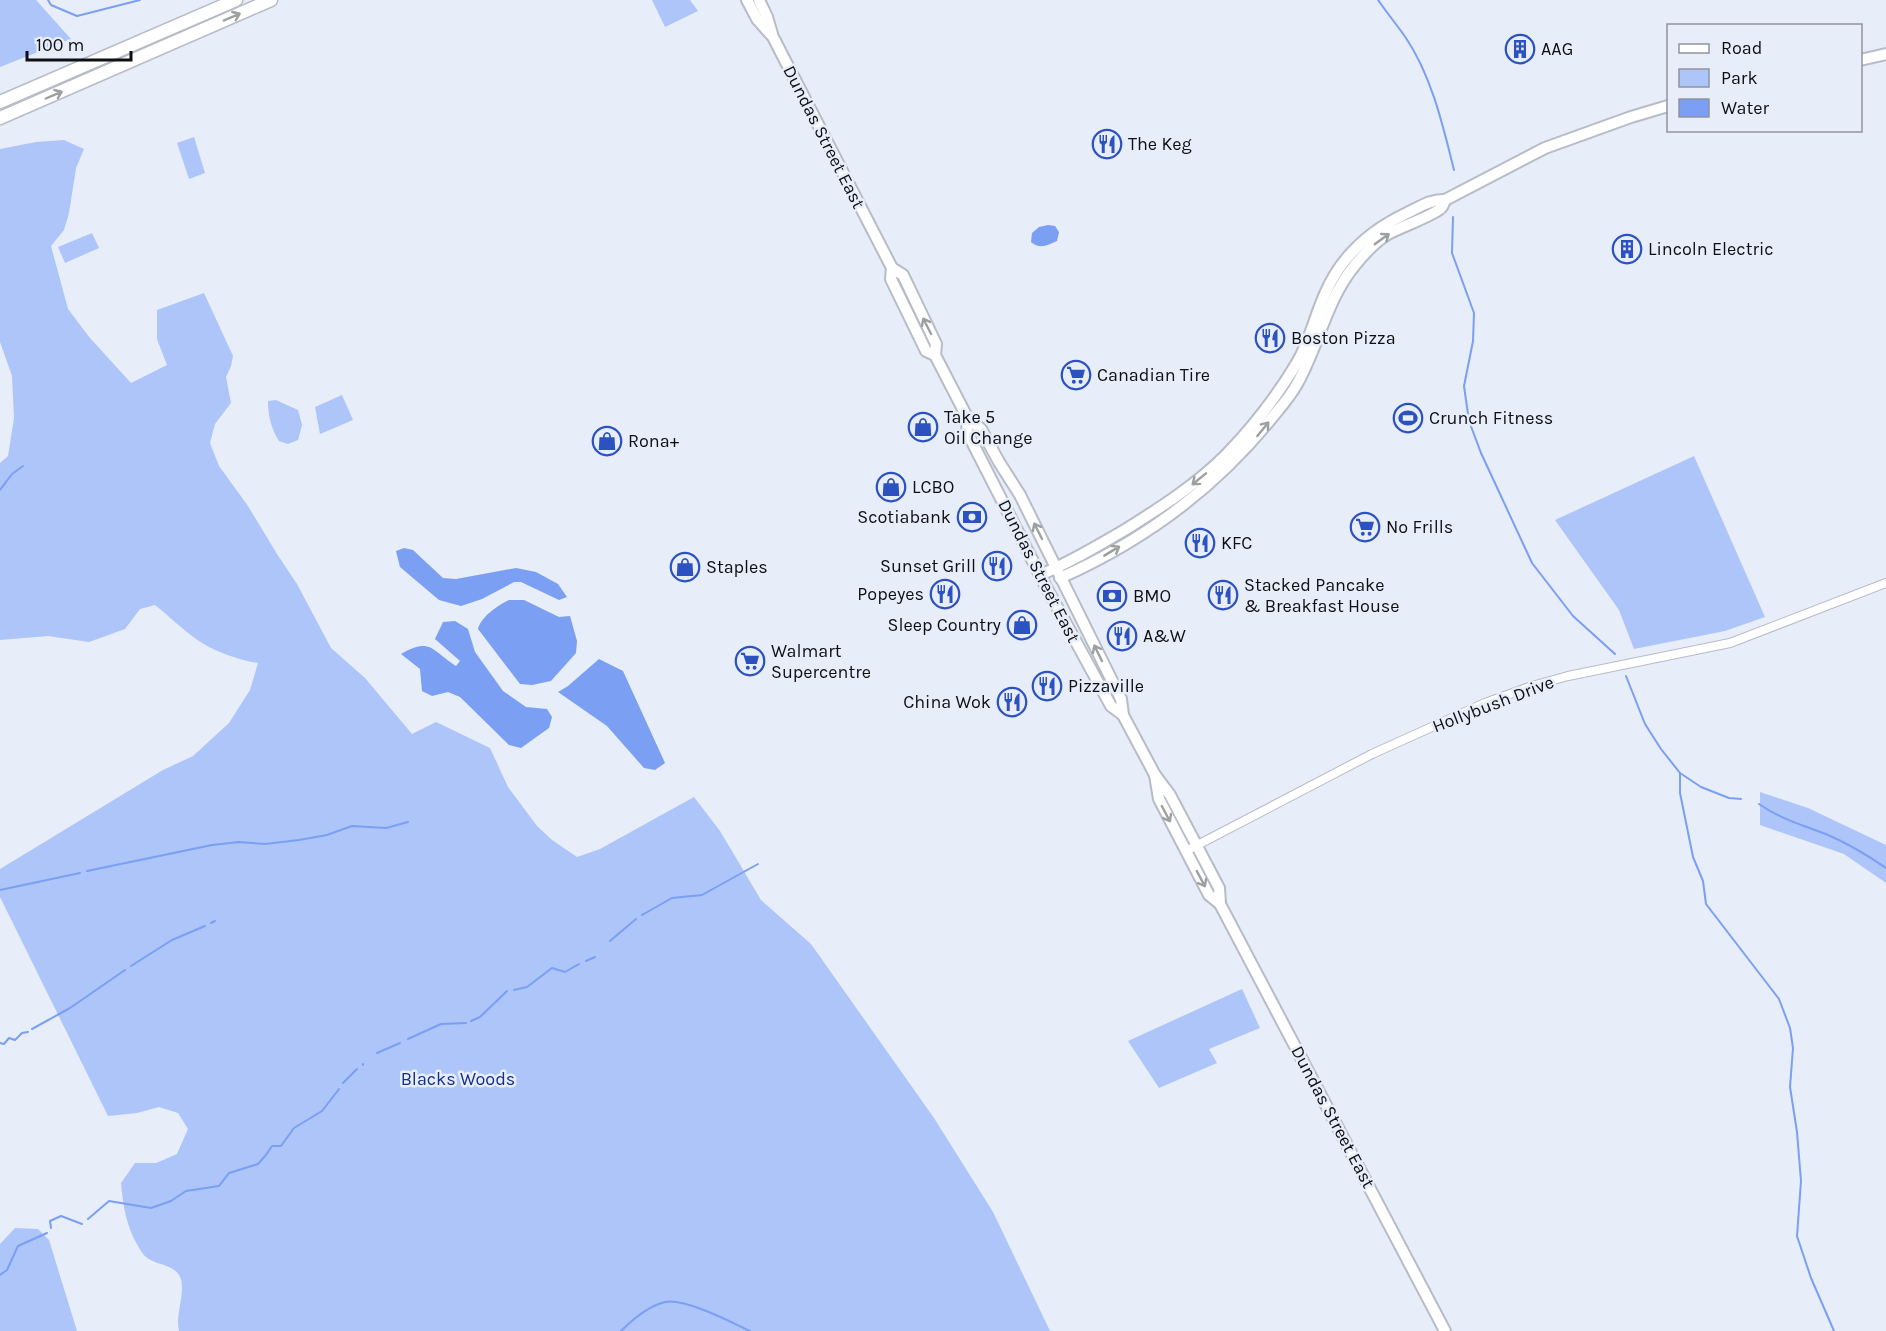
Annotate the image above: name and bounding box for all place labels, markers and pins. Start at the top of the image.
building icon: AAG [1504,33,1536,65]
place label: AAG [1541,38,1573,60]
restaurant icon: The Keg [1091,128,1123,160]
place label: The Keg [1128,133,1192,155]
building icon: Lincoln Electric [1611,233,1643,265]
place label: Lincoln Electric [1648,238,1774,260]
restaurant icon: Boston Pizza [1254,322,1286,354]
place label: Boston Pizza [1291,327,1396,349]
supermarket icon: Canadian Tire [1060,359,1092,391]
place label: Canadian Tire [1097,364,1210,386]
sports icon: Crunch Fitness [1392,402,1424,434]
place label: Take 5 Oil Change [944,406,1032,449]
place label: Crunch Fitness [1429,407,1553,429]
shop icon: Take 5 Oil Change [907,411,939,443]
shop icon: Rona+ [591,425,623,457]
place label: Rona+ [628,430,680,452]
shop icon: LCBO [875,471,907,503]
place label: LCBO [912,476,954,498]
bank icon: Scotiabank [956,501,988,533]
place label: Scotiabank [857,506,951,528]
supermarket icon: No Frills [1349,511,1381,543]
place label: No Frills [1386,516,1453,538]
restaurant icon: KFC [1184,527,1216,559]
place label: KFC [1221,532,1252,554]
restaurant icon: Sunset Grill [981,550,1013,582]
shop icon: Staples [669,551,701,583]
place label: Sunset Grill [880,555,976,577]
place label: Staples [706,556,768,578]
place label: Stacked Pancake & Breakfast House [1244,574,1400,617]
restaurant icon: Popeyes [929,578,961,610]
restaurant icon: Stacked Pancake & Breakfast House [1207,579,1239,611]
bank icon: BMO [1096,580,1128,612]
place label: Popeyes [857,583,924,605]
place label: BMO [1133,585,1171,607]
shop icon: Sleep Country [1006,609,1038,641]
place label: Sleep Country [888,614,1002,636]
restaurant icon: A&W [1106,620,1138,652]
place label: A&W [1143,625,1186,647]
place label: Walmart Supercentre [771,640,871,683]
supermarket icon: Walmart Supercentre [734,645,766,677]
restaurant icon: Pizzaville [1031,670,1063,702]
place label: Pizzaville [1068,675,1144,697]
restaurant icon: China Wok [996,686,1028,718]
place label: China Wok [903,691,991,713]

